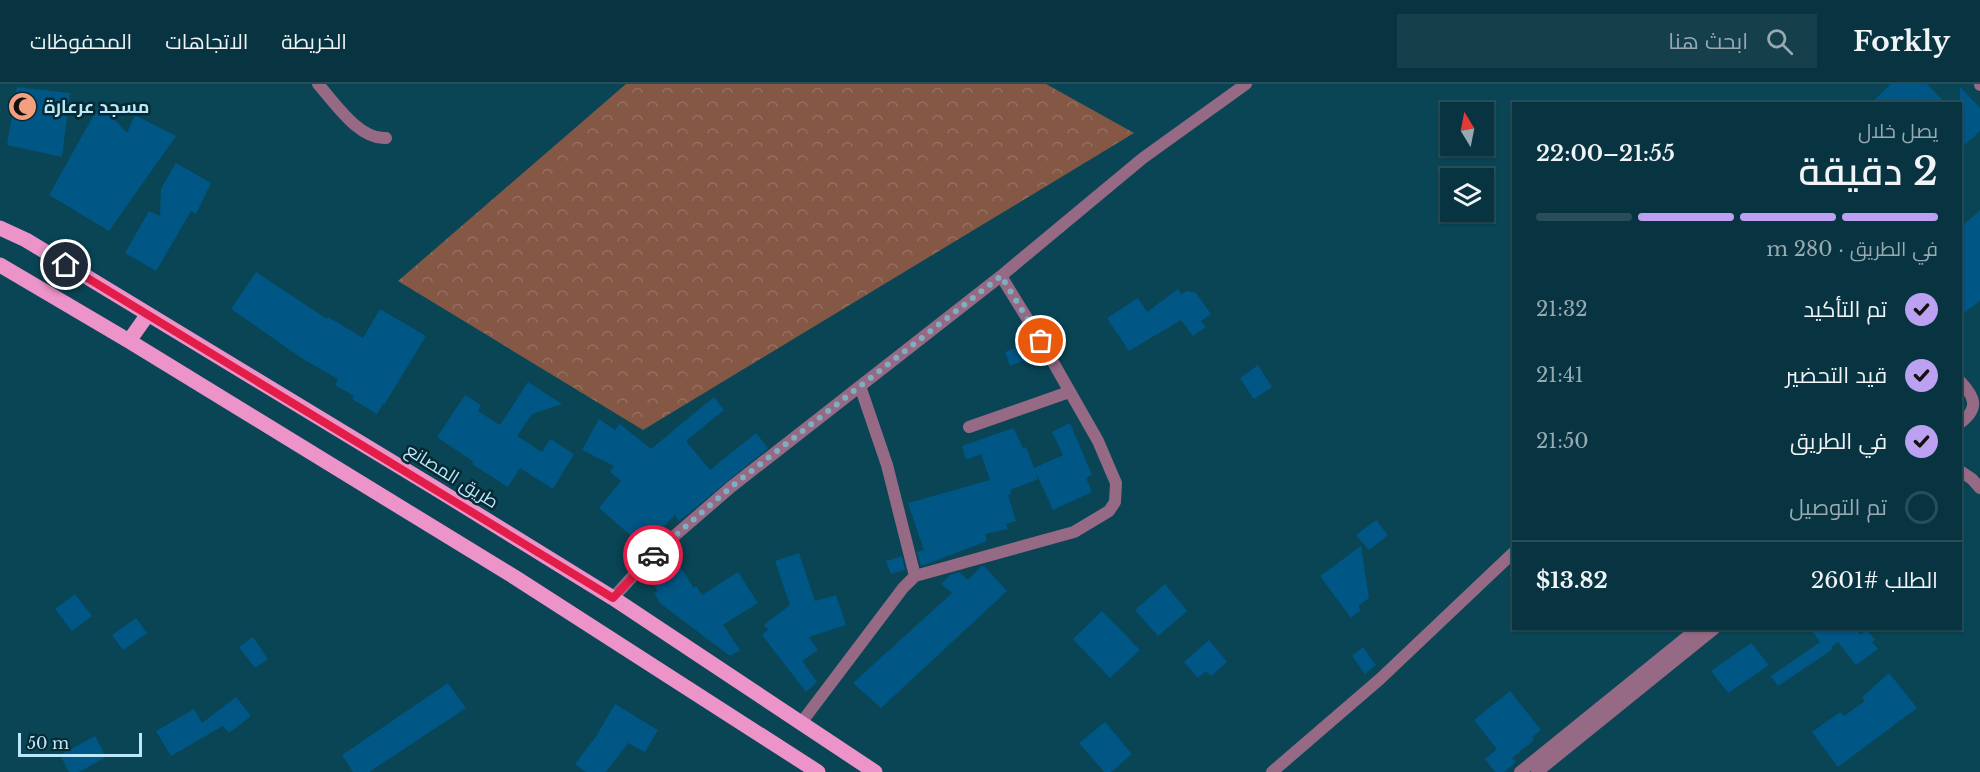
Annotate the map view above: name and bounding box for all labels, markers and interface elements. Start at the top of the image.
search box [1397,14,1817,68]
text: Forkly [1853,24,1950,59]
icon: search [1763,25,1796,58]
text: ابحث هنا [1668,28,1748,55]
text: المحفوظات [30,29,132,55]
text: الاتجاهات [165,29,248,55]
text: الخريطة [281,29,347,55]
mosque icon: مسجد عرعارة [7,91,39,123]
place label: مسجد عرعارة [44,96,149,118]
north arrow [1440,102,1494,156]
map controls [1440,102,1494,222]
text: يصل خلال [1858,119,1938,143]
text: 21:55–22:00 [1536,140,1675,167]
text: 2 دقيقة [1799,147,1938,196]
button: layers [1440,168,1494,222]
text: في الطريق · 280 m [1767,237,1938,261]
pin [40,239,91,290]
icon: home [49,248,82,281]
icon: check [1905,293,1938,326]
text: تم التأكيد [1803,296,1887,323]
text: 21:32 [1536,297,1588,321]
pin [1015,315,1066,366]
icon: bag [1024,324,1057,357]
icon: check [1905,359,1938,392]
text: قيد التحضير [1786,362,1887,389]
text: 21:41 [1536,363,1584,387]
icon: check [1905,425,1938,458]
text: في الطريق [1790,428,1887,455]
text: 21:50 [1536,429,1589,453]
street label: طريق المصانع [401,439,502,514]
text: تم التوصيل [1789,494,1887,521]
courier [623,525,683,585]
icon: car [637,539,670,572]
text: $13.82 [1536,567,1608,594]
text: الطلب #2601 [1811,567,1938,594]
scale bar [18,730,142,758]
text: 50 m [27,733,69,753]

